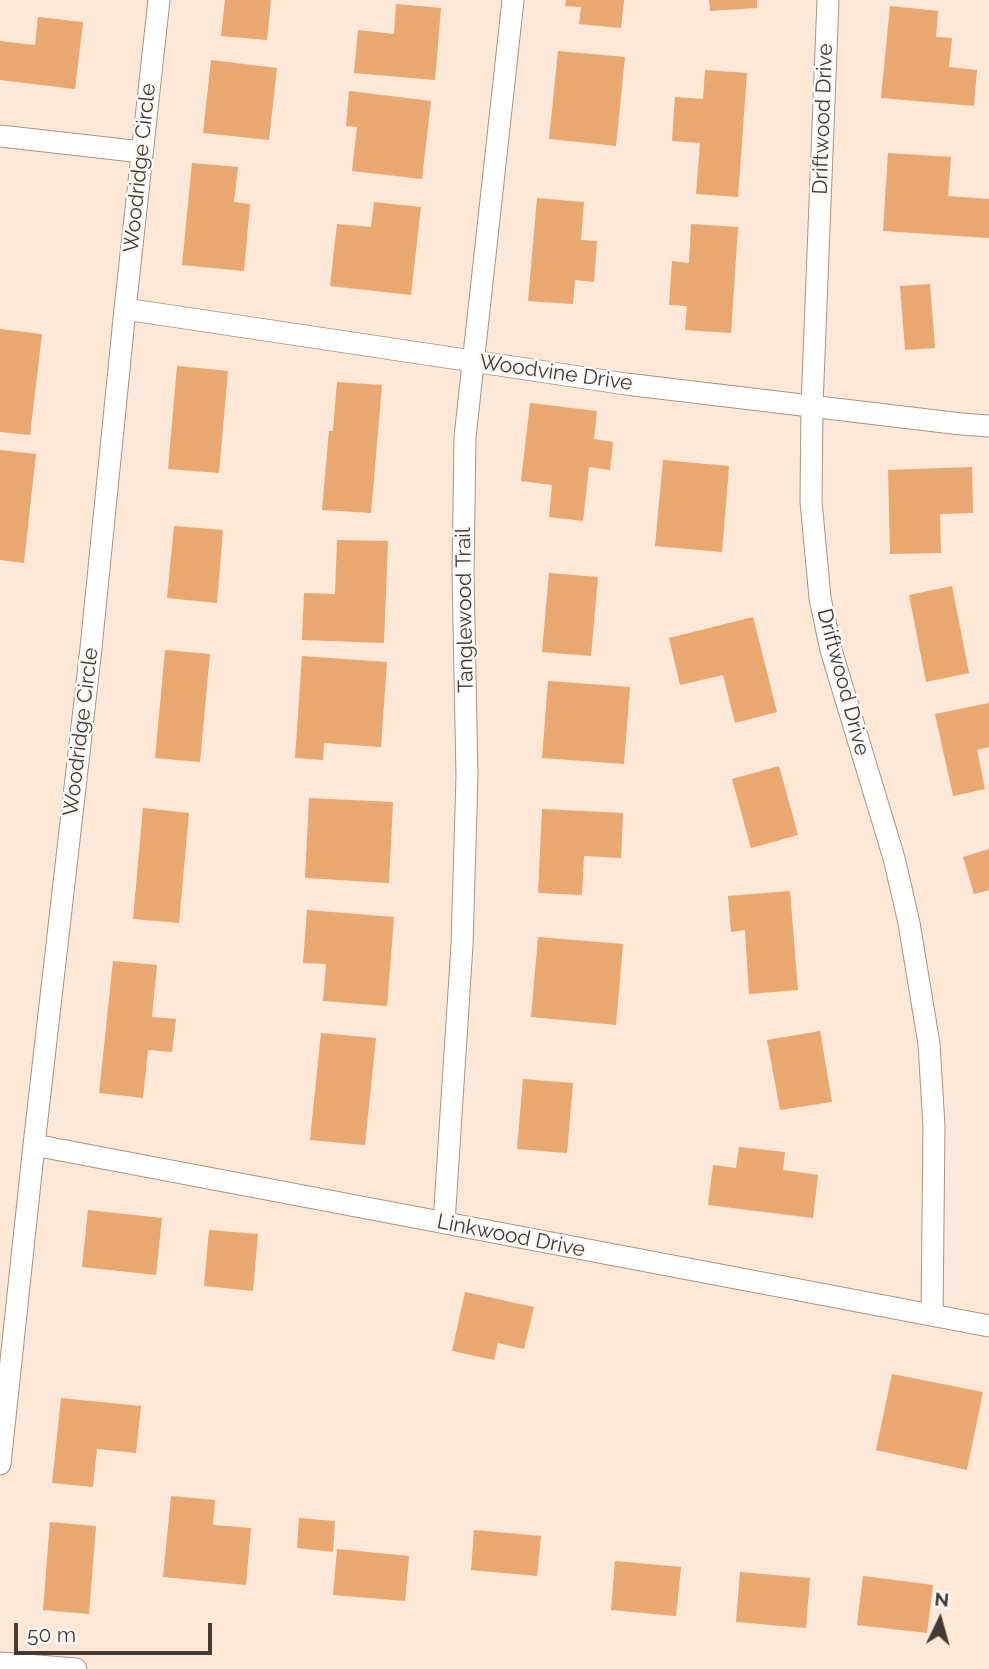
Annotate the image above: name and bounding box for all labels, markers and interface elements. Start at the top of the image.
street label: Driftwood Drive [808,43,838,195]
street label: Woodridge Circle [119,82,161,254]
street label: Woodvine Drive [478,350,634,396]
street label: Tanglewood Trail [451,527,479,693]
street label: Driftwood Drive [811,606,875,758]
street label: Woodridge Circle [58,646,104,818]
street label: Linkwood Drive [435,1209,587,1263]
north arrow [905,1585,975,1655]
text: N [934,1587,950,1611]
scale bar [18,1610,215,1654]
text: 50 m [27,1622,76,1647]

